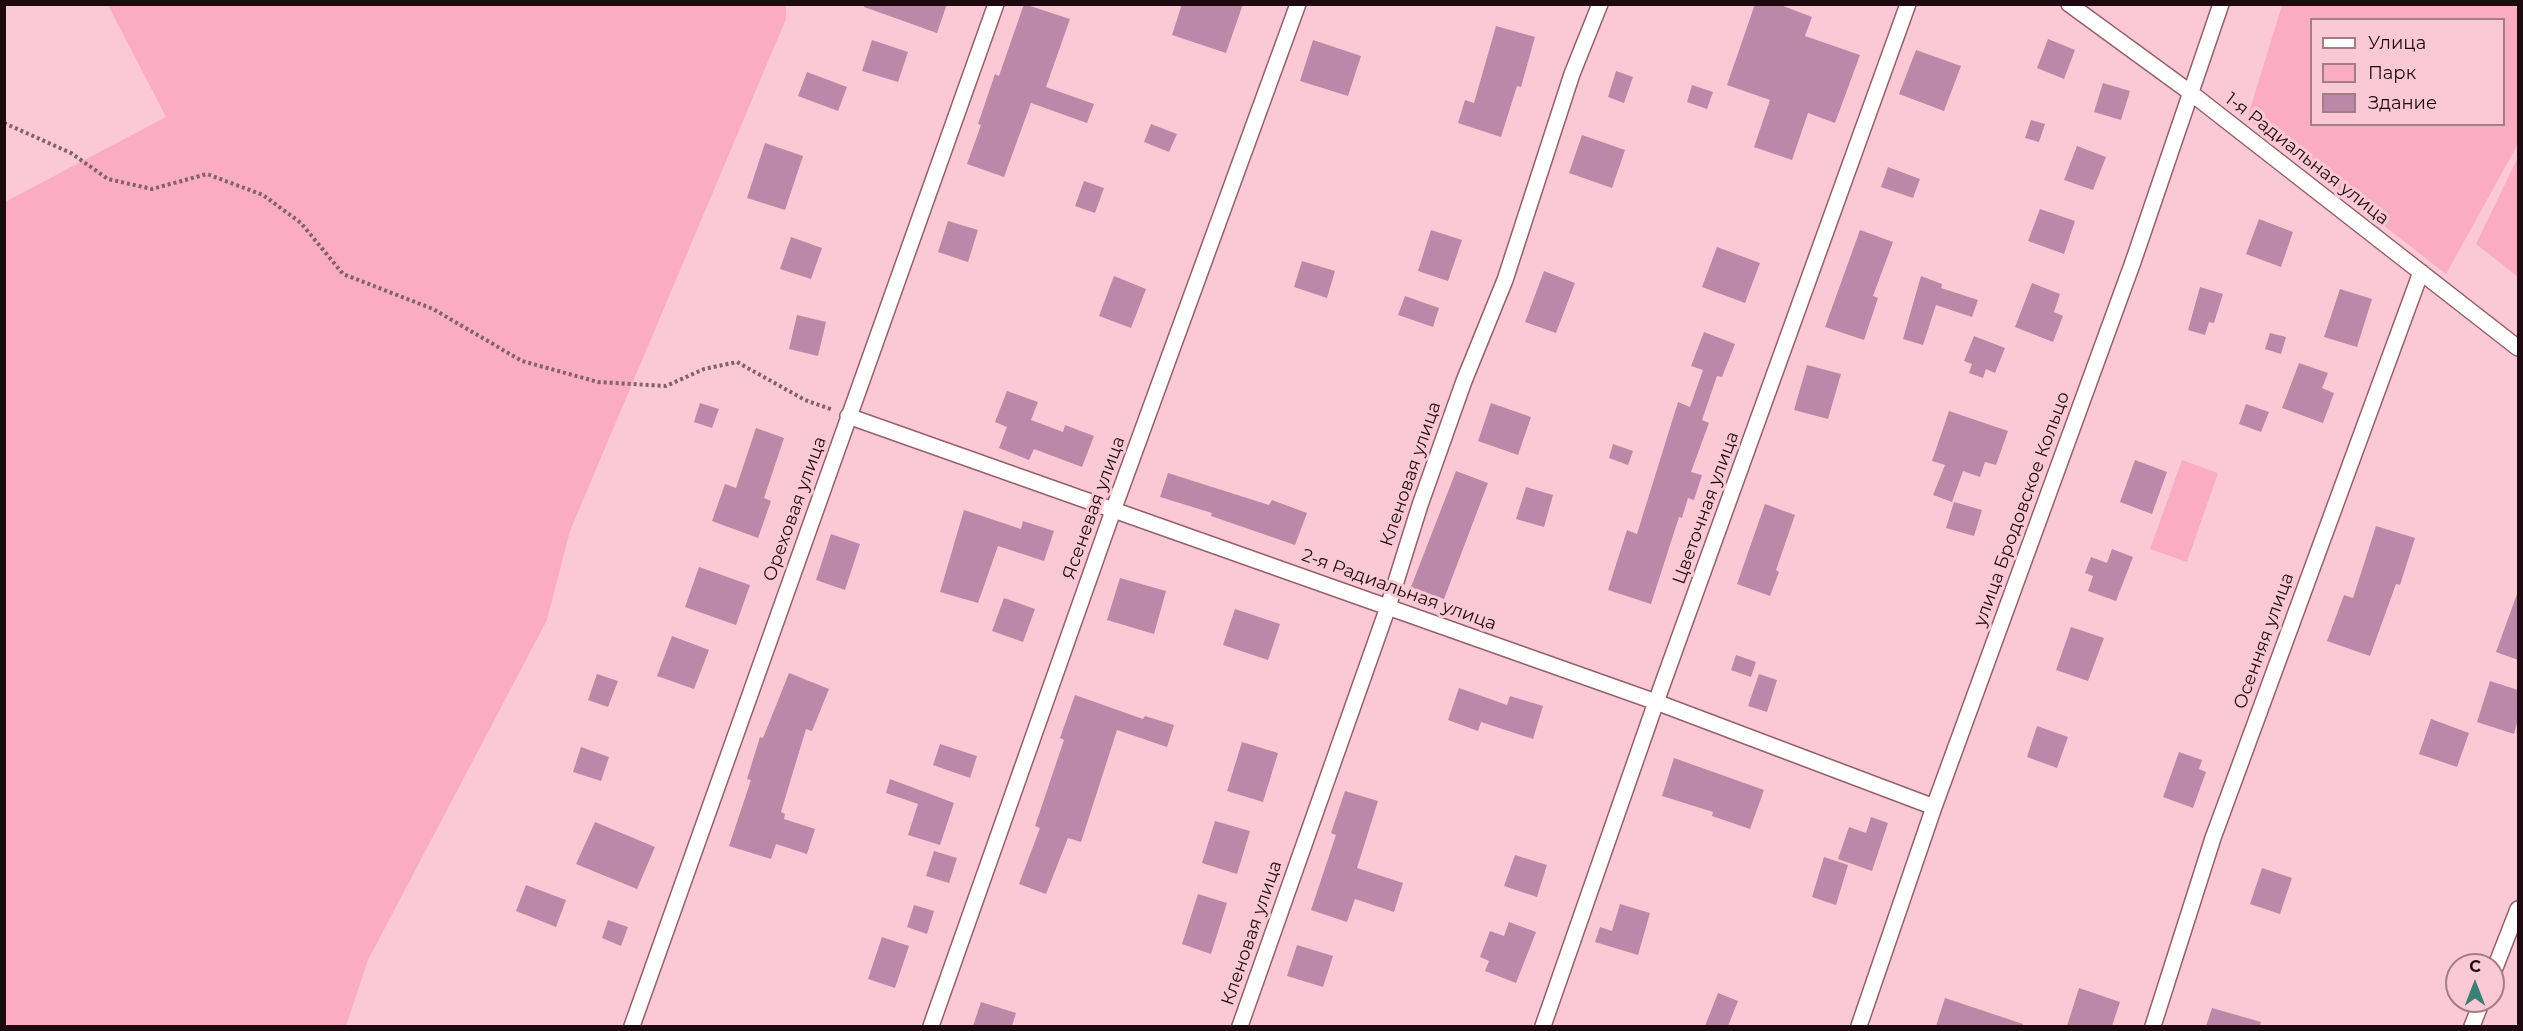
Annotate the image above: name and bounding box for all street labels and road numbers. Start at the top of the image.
street label: 1-я Радиальная улица [2221,88,2393,230]
street label: улица Бродовское Кольцо [1969,389,2075,629]
street label: Кленовая улица [1376,399,1446,549]
street label: Цветочная улица [1668,429,1744,587]
street label: Ясеневая улица [1058,433,1130,583]
street label: Ореховая улица [759,434,831,584]
street label: 2-я Радиальная улица [1299,545,1499,635]
street label: Осенняя улица [2229,570,2299,712]
street label: Кленовая улица [1217,858,1287,1008]

